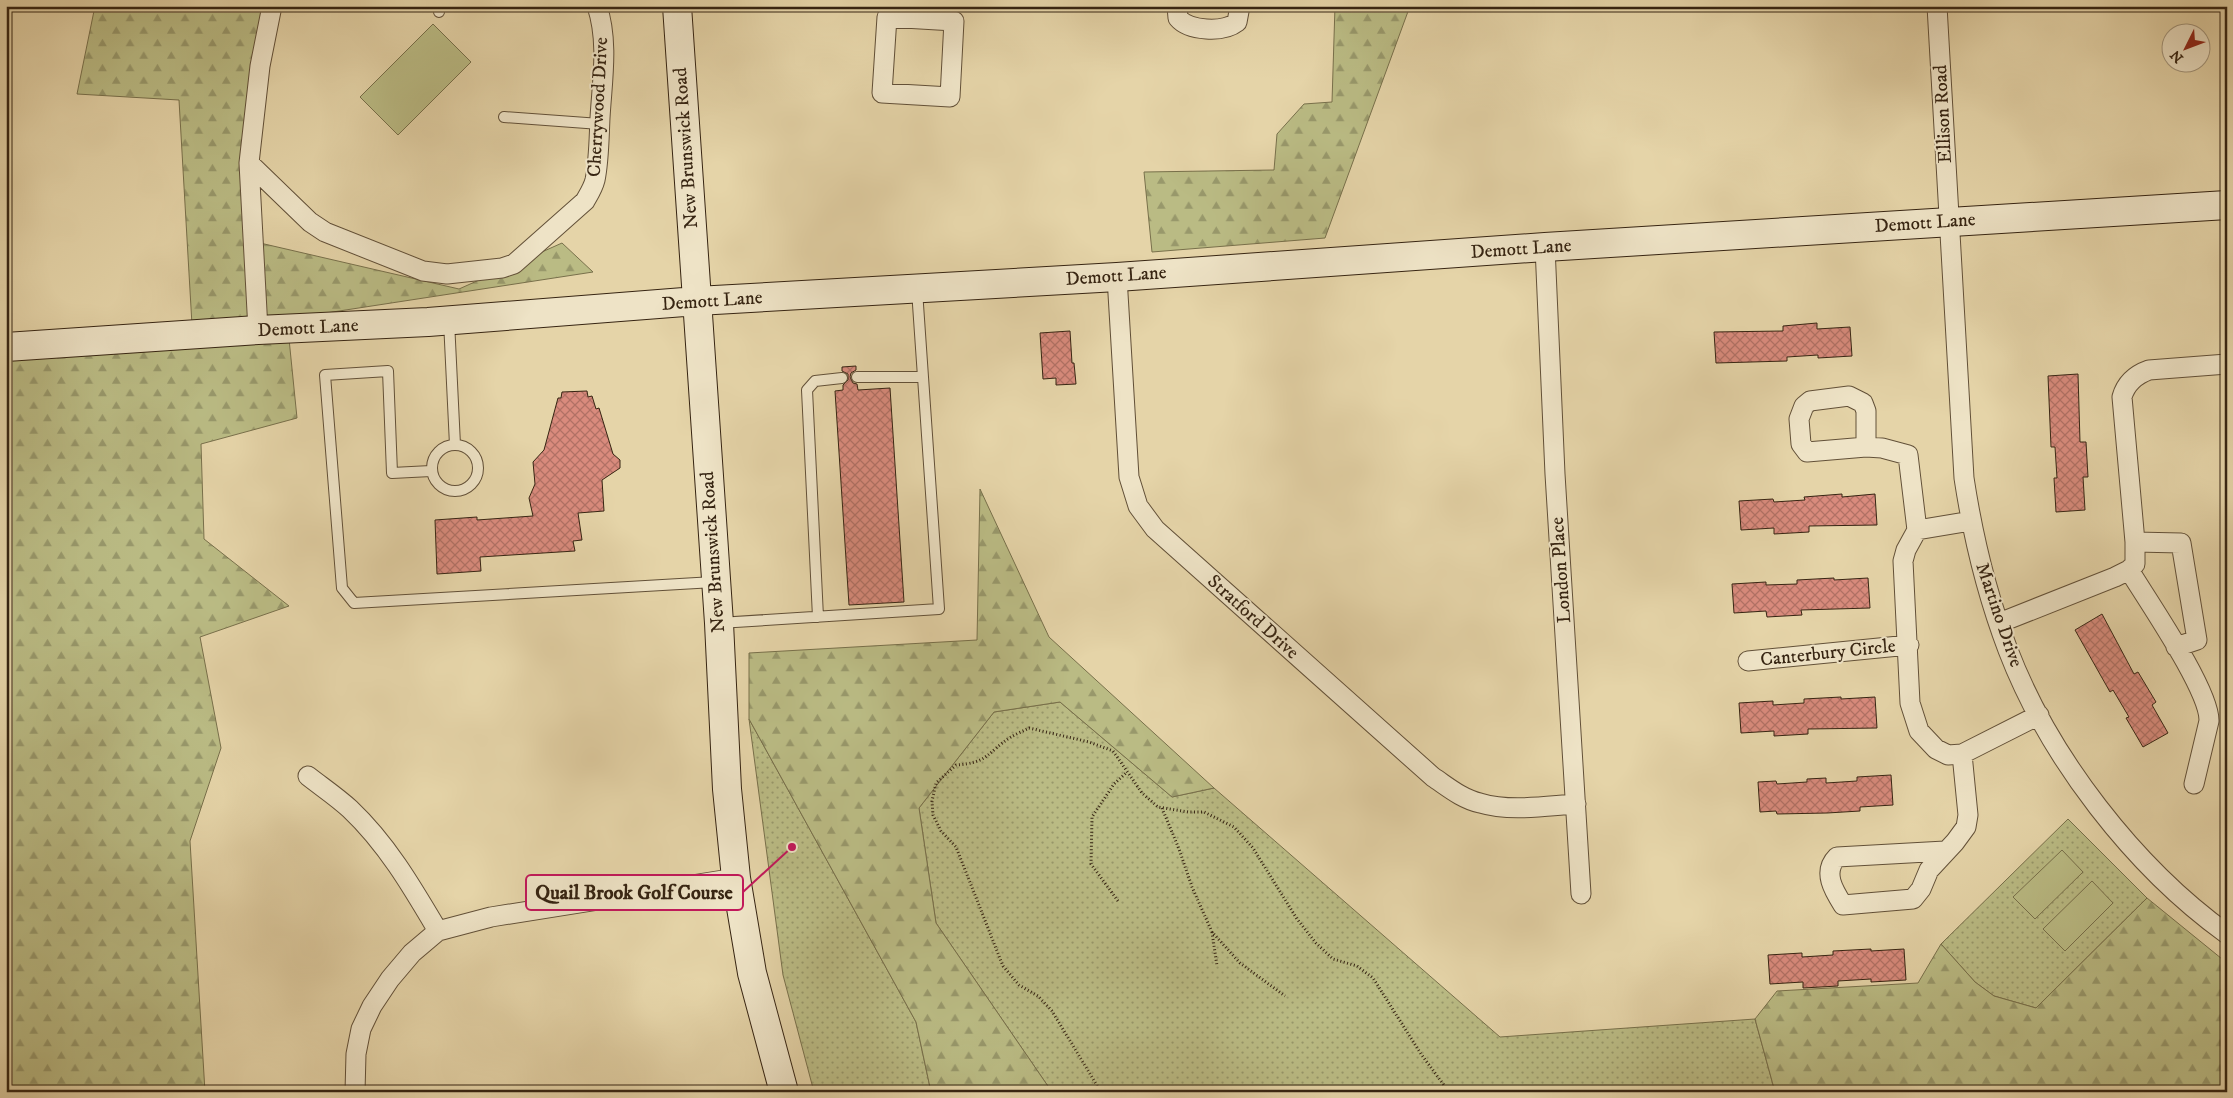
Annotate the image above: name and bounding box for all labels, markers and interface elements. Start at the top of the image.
north arrow [2160,22,2210,72]
street label: Cherrywood Drive [583,36,613,178]
text: N [2166,45,2188,66]
street label: Ellison Road [1929,64,1957,164]
street label: New Brunswick Road [669,66,703,229]
street label: Demott Lane [1874,208,1976,238]
street label: Demott Lane [1470,234,1572,264]
street label: Demott Lane [1065,261,1167,291]
street label: Demott Lane [661,286,763,316]
street label: Demott Lane [257,314,359,342]
street label: New Brunswick Road [696,470,730,633]
street label: London Place [1546,516,1576,624]
street label: Martino Drive [1970,560,2028,670]
street label: Stratford Drive [1202,570,1304,664]
street label: Canterbury Circle [1759,634,1897,672]
callout: Quail Brook Golf Course [526,875,743,910]
text: Quail Brook Golf Course [535,881,733,906]

